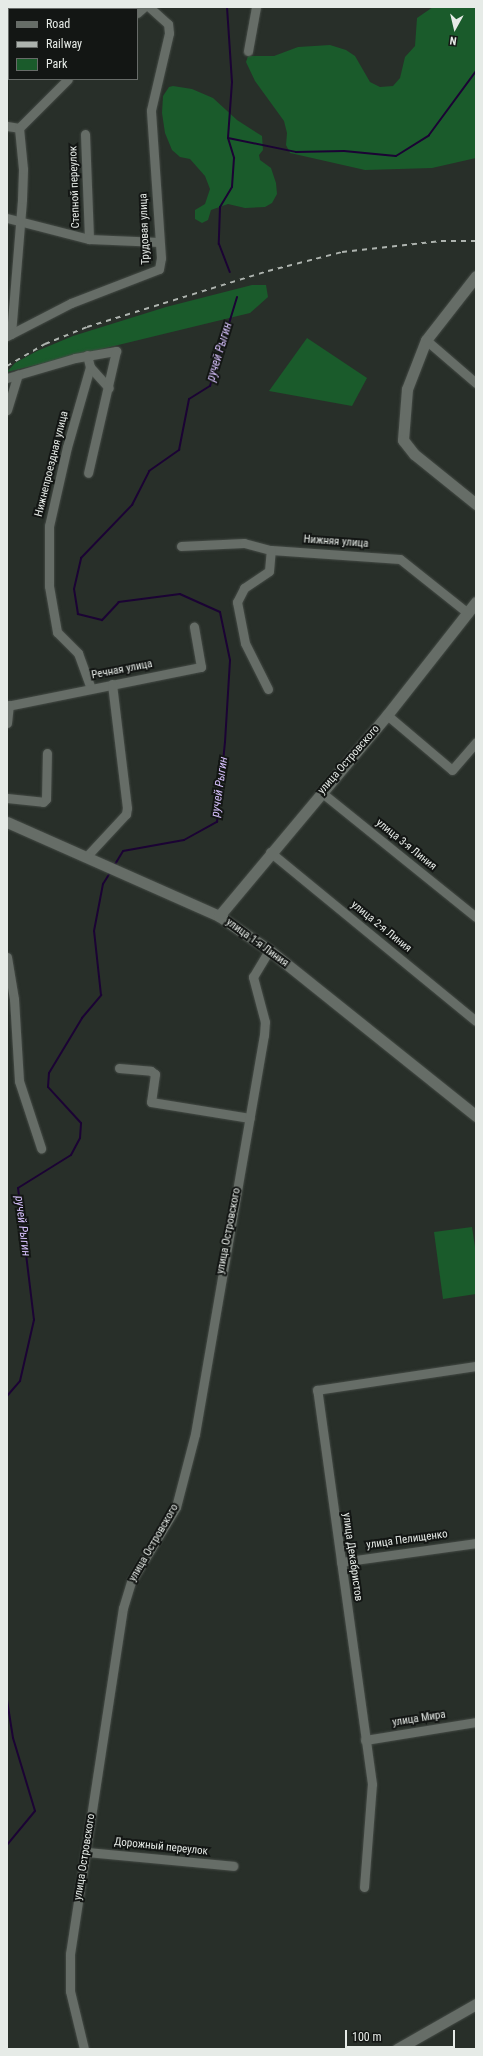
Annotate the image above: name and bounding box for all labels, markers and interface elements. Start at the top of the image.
legend [8,8,138,80]
north arrow [435,8,475,48]
text: Road [46,17,70,31]
text: N [449,33,458,47]
text: Railway [46,37,82,51]
text: Park [46,57,67,71]
street label: Степной переулок [67,146,83,228]
street label: Трудовая улица [137,193,153,265]
water label: ручей Рыгин [204,321,236,383]
street label: Нижнепроездная улица [32,410,72,518]
street label: Нижняя улица [303,533,369,551]
street label: Речная улица [90,658,154,682]
street label: улица Островского [315,723,383,797]
water label: ручей Рыгин [209,756,231,818]
street label: улица 3-я Линия [373,817,439,873]
street label: улица 2-я Линия [348,899,414,955]
street label: улица 1-я Линия [223,916,291,970]
street label: улица Островского [214,1187,244,1275]
water label: ручей Рыгин [11,1195,33,1257]
street label: улица Островского [126,1502,182,1584]
street label: улица Декабристов [339,1512,365,1602]
street label: улица Пелищенко [366,1528,448,1552]
street label: улица Мира [391,1708,447,1730]
street label: улица Островского [72,1813,98,1901]
street label: Дорожный переулок [113,1836,209,1858]
scale bar [347,2022,457,2048]
text: 100 m [352,2030,382,2044]

